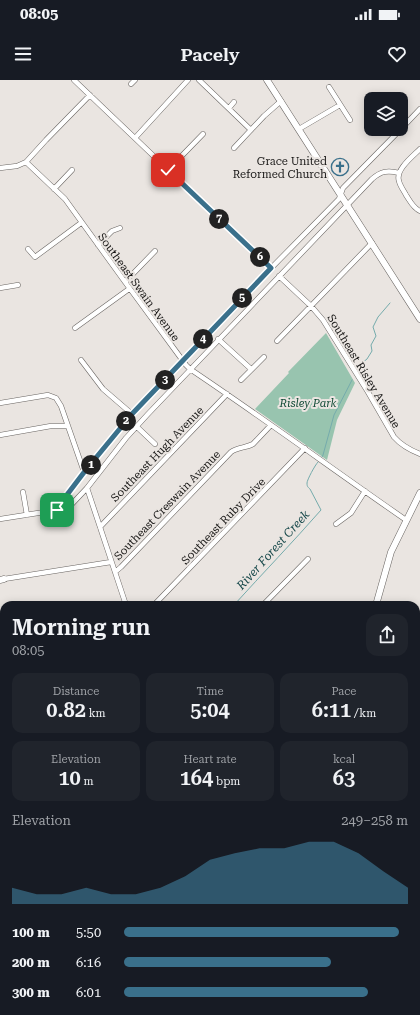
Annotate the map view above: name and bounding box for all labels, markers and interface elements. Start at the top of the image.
text: 08:05 [20,5,58,23]
icon: menu [12,43,34,65]
icon: heart [386,43,408,65]
text: Pacely [181,44,240,65]
map controls [364,92,408,136]
button: layers [364,92,408,136]
pin [151,153,185,187]
place label: Grace United Reformed Church [233,155,327,181]
church icon: Grace United Reformed Church [330,157,350,177]
icon: check [157,159,179,181]
pin: 7 [209,209,229,229]
text: 7 [216,212,222,225]
street label: Southeast Swain Avenue [95,231,182,344]
pin: 6 [250,247,270,267]
text: 6 [257,250,263,263]
pin: 5 [232,288,252,308]
text: 5 [239,291,245,304]
street label: Southeast Risley Avenue [324,312,403,430]
pin: 4 [193,329,213,349]
text: 4 [200,332,206,345]
pin: 3 [155,370,175,390]
text: 3 [162,373,168,386]
park label: Risley Park [278,397,337,410]
street label: Southeast Hugh Avenue [108,404,206,505]
pin: 2 [116,411,136,431]
text: 2 [123,414,129,427]
street label: Southeast Creswain Avenue [112,448,223,563]
pin: 1 [81,455,101,475]
text: 1 [88,458,94,471]
street label: Southeast Ruby Drive [179,475,268,567]
pin [40,493,74,527]
icon: arrive [46,499,68,521]
water label: River Forest Creek [233,507,313,593]
button: share [366,614,408,656]
text: Morning run [12,615,150,640]
text: 08:05 [12,643,44,658]
text: Distance [53,685,99,698]
text: Time [197,685,223,698]
text: Pace [332,685,356,698]
text: 0.82 [46,698,86,722]
text: 5:04 [190,698,230,722]
text: 6:11 [312,698,351,722]
text: km [86,707,106,720]
text: /km [351,707,376,720]
text: Elevation [51,753,101,766]
text: Heart rate [184,753,236,766]
text: kcal [333,753,355,766]
text: 10 [58,766,81,790]
text: 164 [180,766,213,790]
text: 63 [333,766,355,790]
text: m [81,775,94,788]
text: bpm [213,775,240,788]
text: Elevation [12,813,71,828]
text: 249–258 m [341,813,408,828]
text: 100 m [12,925,50,940]
text: 5:50 [76,925,101,940]
text: 200 m [12,955,50,970]
text: 6:16 [76,955,101,970]
text: 300 m [12,985,50,1000]
text: 6:01 [76,985,101,1000]

